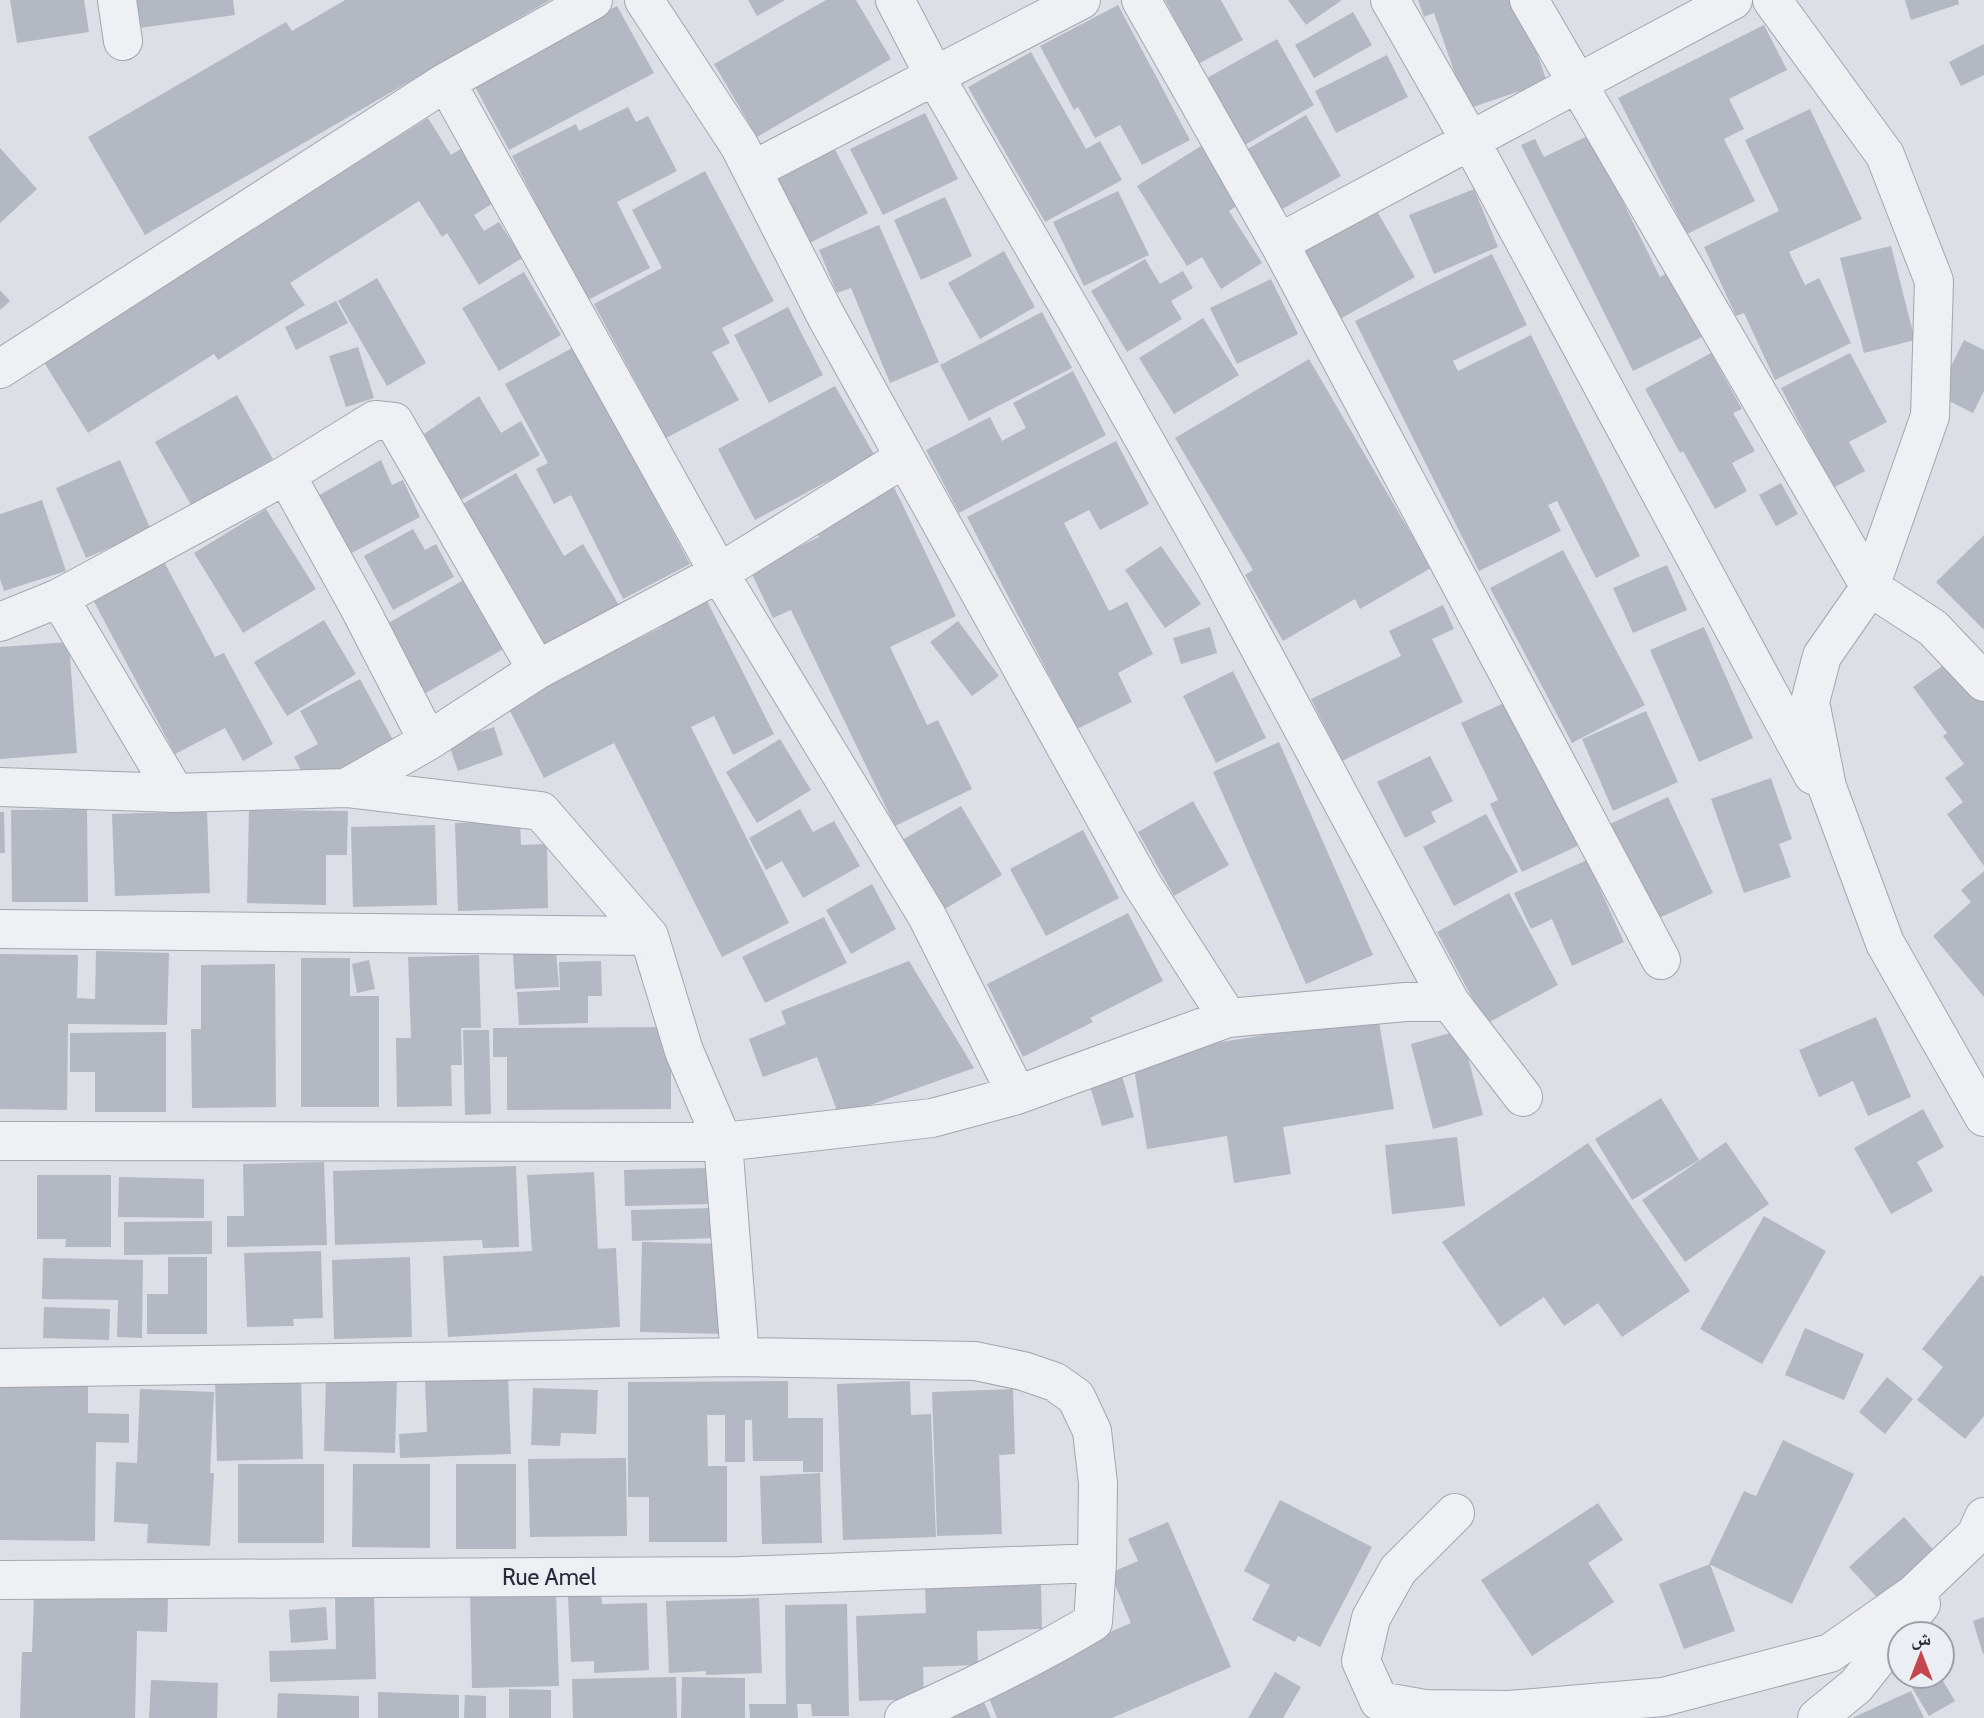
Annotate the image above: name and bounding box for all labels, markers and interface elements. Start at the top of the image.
street label: Rue Amel [502,1563,597,1591]
north arrow [1886,1620,1956,1690]
text: ش [1911,1627,1931,1650]

